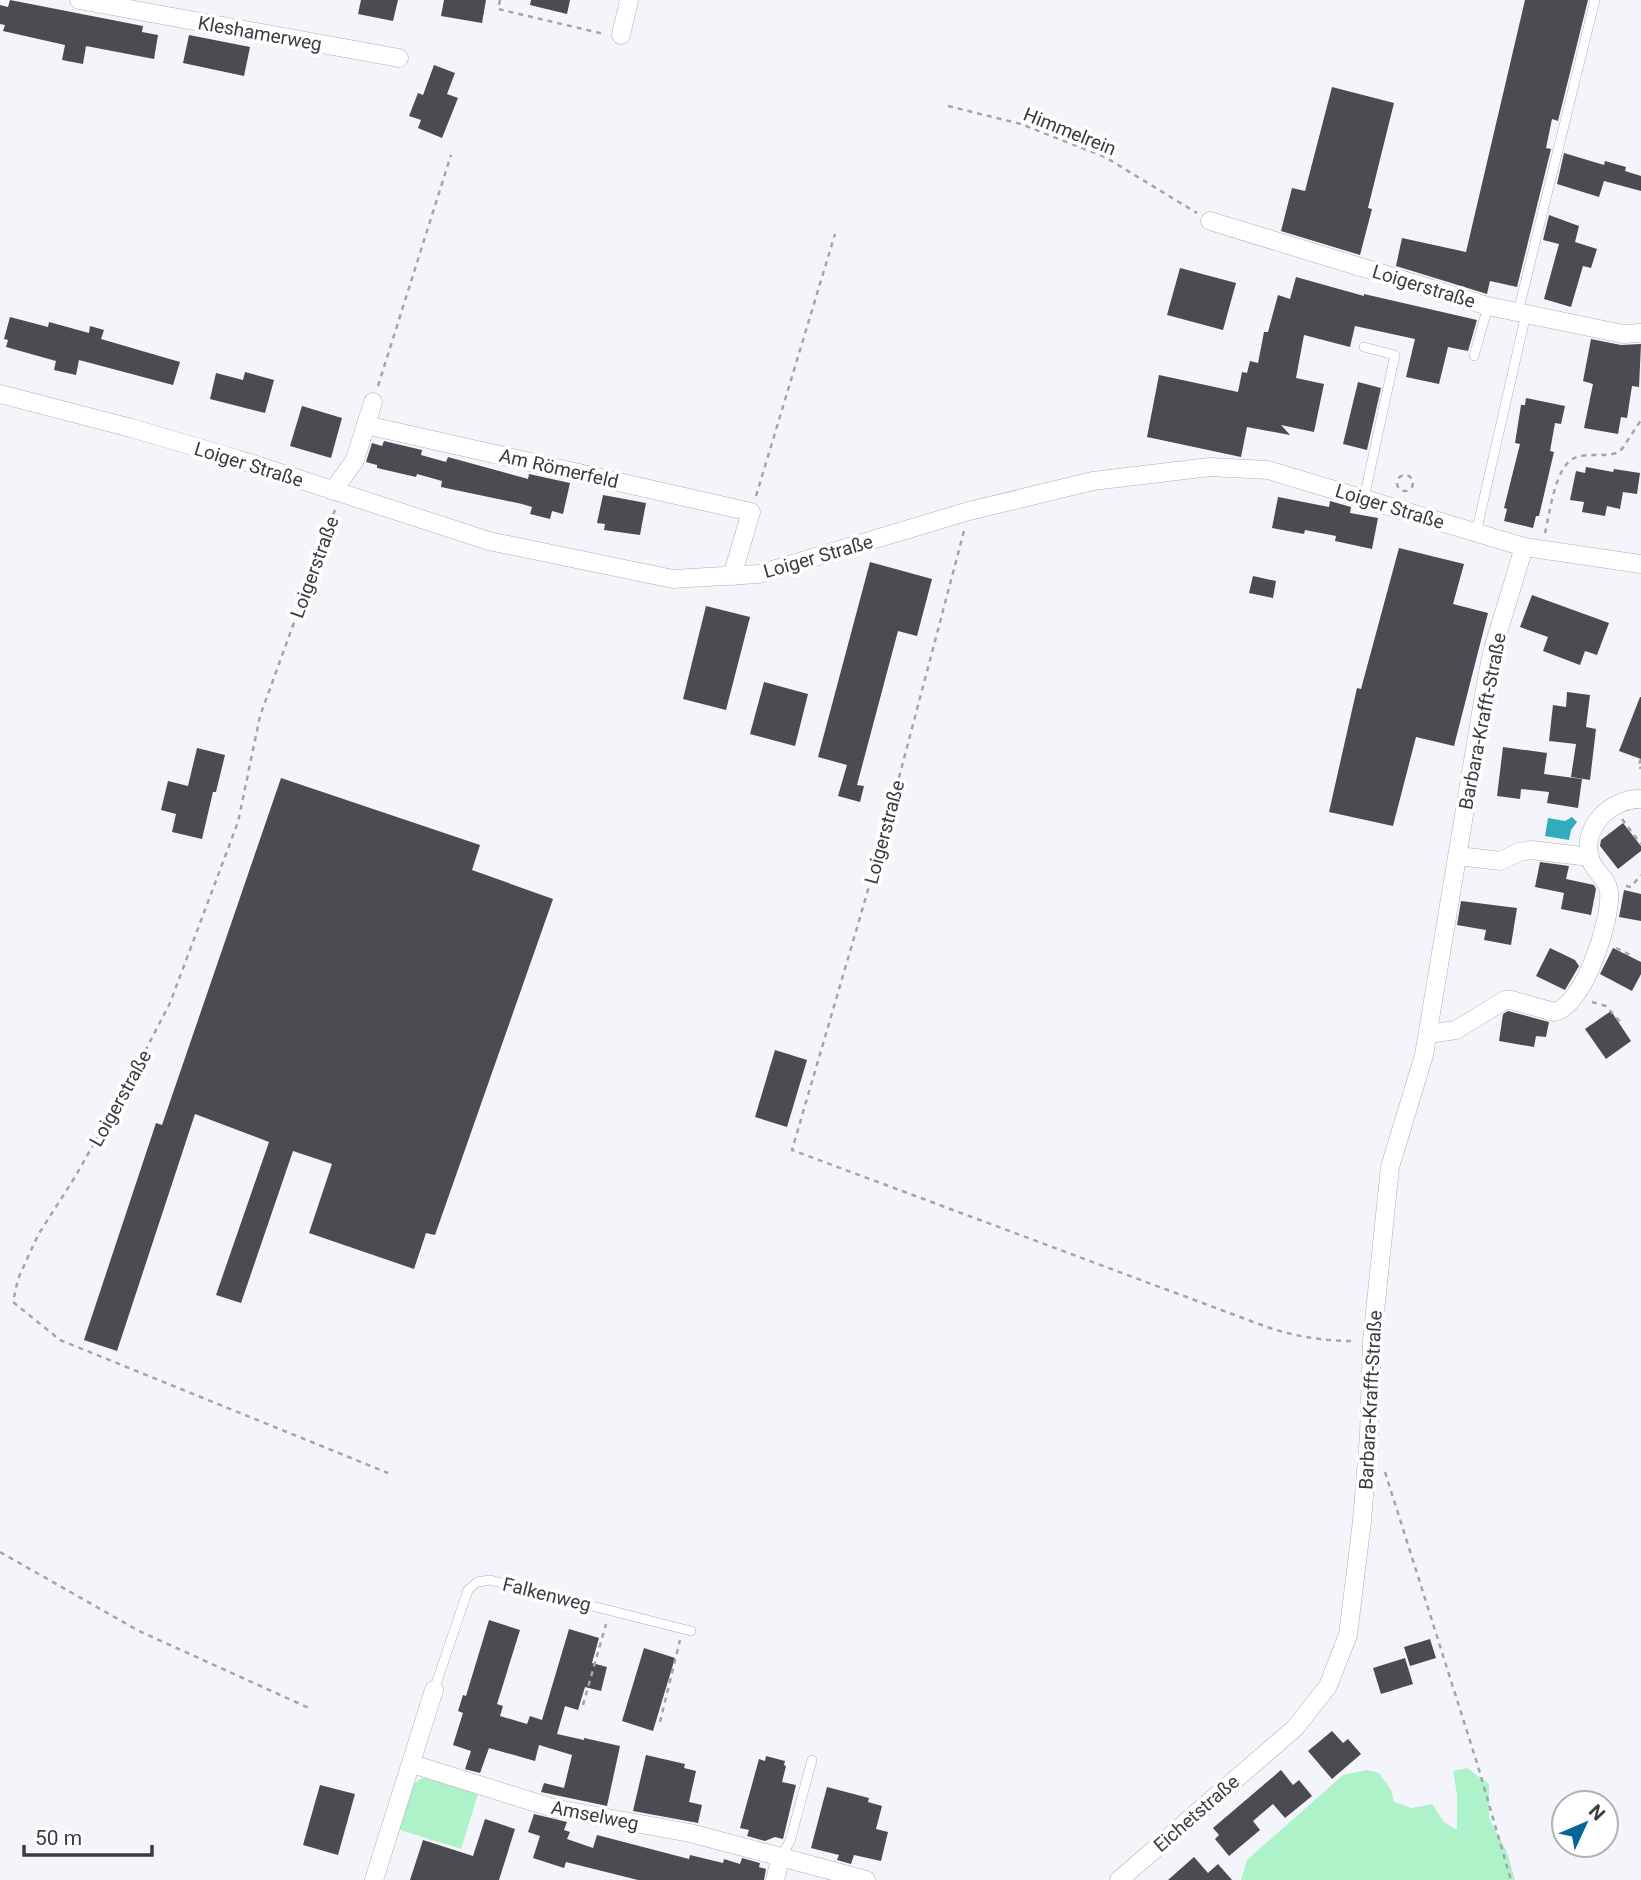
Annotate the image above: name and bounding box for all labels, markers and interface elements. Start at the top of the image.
street label: Kleshamerweg [196,11,324,56]
street label: Himmelrein [1020,103,1119,160]
street label: Loigerstraße [1369,260,1478,313]
street label: Loiger Straße [192,437,306,492]
street label: Am Römerfeld [497,444,621,493]
street label: Loiger Straße [1333,479,1447,534]
street label: Loigerstraße [285,513,344,621]
street label: Loiger Straße [761,530,876,583]
street label: Barbara-Krafft-Straße [1454,631,1511,811]
street label: Loigerstraße [860,778,909,887]
street label: Loigerstraße [85,1046,156,1150]
street label: Barbara-Krafft-Straße [1354,1310,1387,1490]
street label: Falkenweg [500,1572,593,1617]
street label: Eichetstraße [1149,1770,1244,1857]
north arrow [1550,1789,1620,1859]
street label: Amselweg [549,1796,641,1835]
text: N [1584,1800,1610,1825]
scale bar [24,1814,152,1858]
text: 50 m [35,1826,82,1850]

